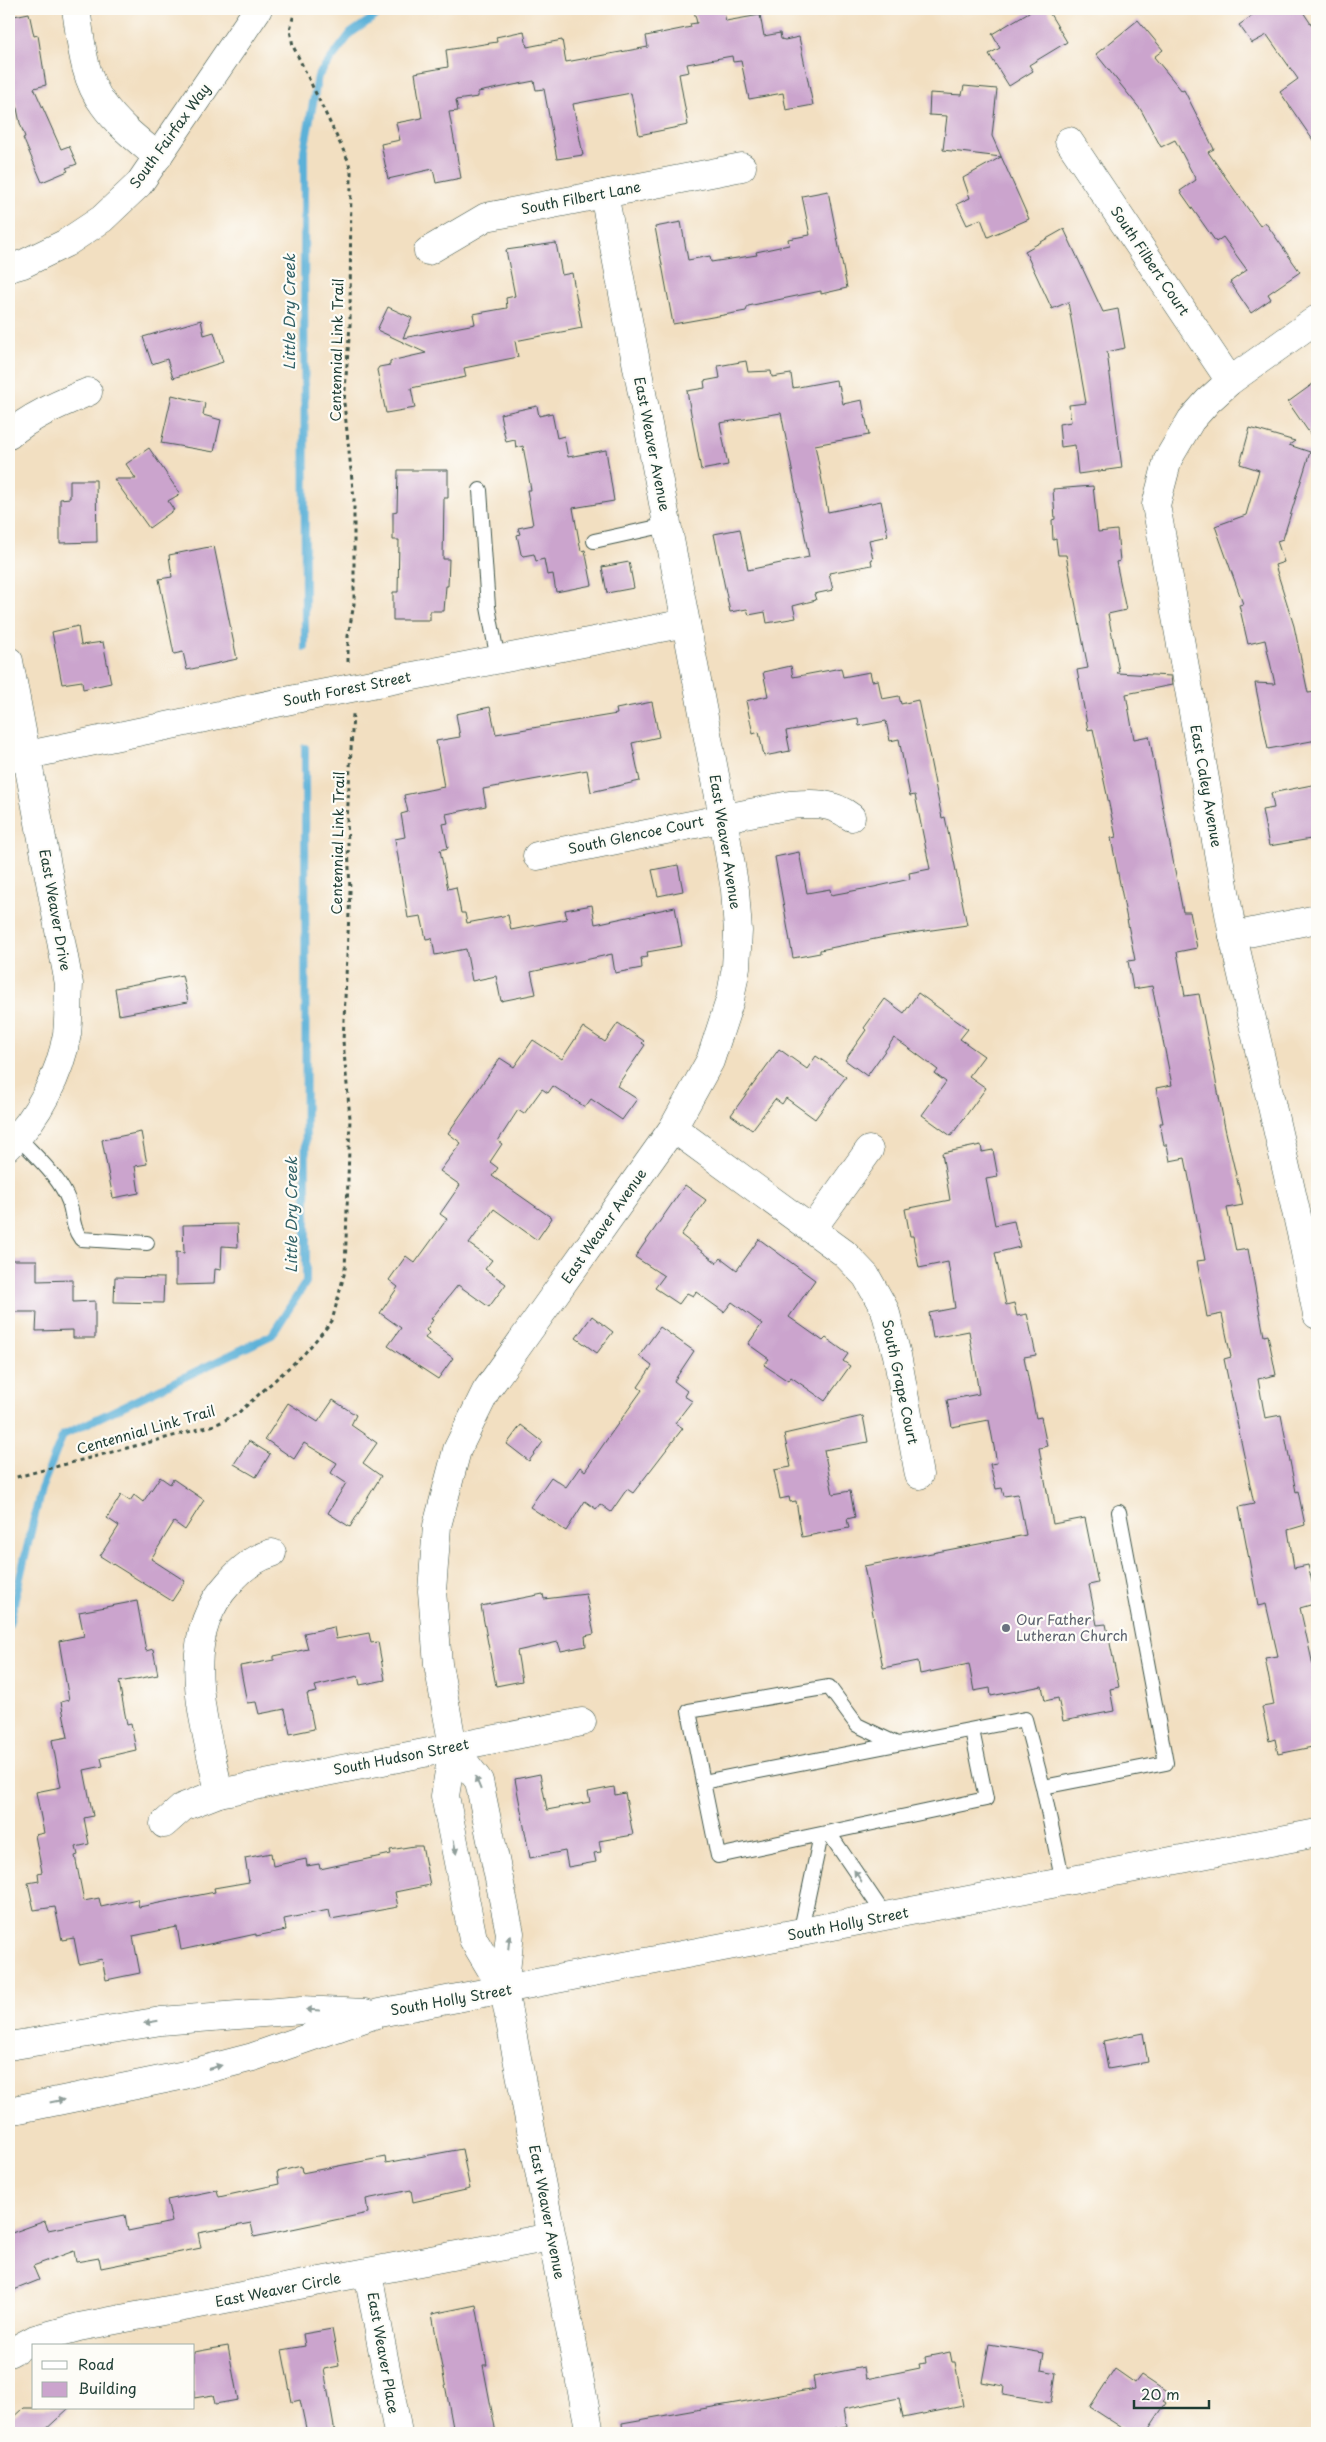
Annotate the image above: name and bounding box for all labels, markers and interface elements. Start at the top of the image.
street label: South Fairfax Way [124,79,215,193]
street label: South Filbert Lane [519,176,643,219]
street label: South Filbert Court [1106,202,1195,320]
water label: Little Dry Creek [277,253,300,370]
street label: Centennial Link Trail [325,278,348,422]
street label: East Weaver Avenue [629,375,676,513]
street label: South Forest Street [281,666,413,711]
street label: East Caley Avenue [1185,723,1228,849]
street label: Centennial Link Trail [326,771,349,915]
street label: East Weaver Avenue [704,773,747,911]
street label: South Glencoe Court [566,810,706,859]
street label: East Weaver Drive [34,847,77,972]
water label: Little Dry Creek [279,1156,302,1273]
street label: East Weaver Avenue [556,1164,651,1288]
street label: South Grape Court [877,1318,924,1447]
street label: Centennial Link Trail [74,1400,218,1459]
place label: Our Father Lutheran Church [1016,1609,1128,1646]
marker: Our Father Lutheran Church [1000,1622,1012,1634]
street label: South Hudson Street [331,1733,471,1780]
one-way arrow [474,1776,482,1791]
one-way arrow [451,1839,459,1855]
one-way arrow [853,1870,863,1883]
street label: South Holly Street [786,1901,910,1946]
one-way arrow [505,1934,513,1950]
street label: South Holly Street [389,1978,513,2021]
one-way arrow [305,2006,321,2014]
one-way arrow [143,2019,159,2027]
one-way arrow [208,2063,223,2071]
one-way arrow [49,2097,64,2105]
street label: East Weaver Avenue [524,2143,571,2281]
street label: East Weaver Circle [213,2267,343,2312]
street label: East Weaver Place [362,2291,405,2415]
legend [32,2344,195,2410]
text: Road [78,2352,114,2375]
text: Building [78,2376,137,2399]
scale bar [1134,2377,1208,2409]
text: 20 m [1141,2382,1180,2405]

